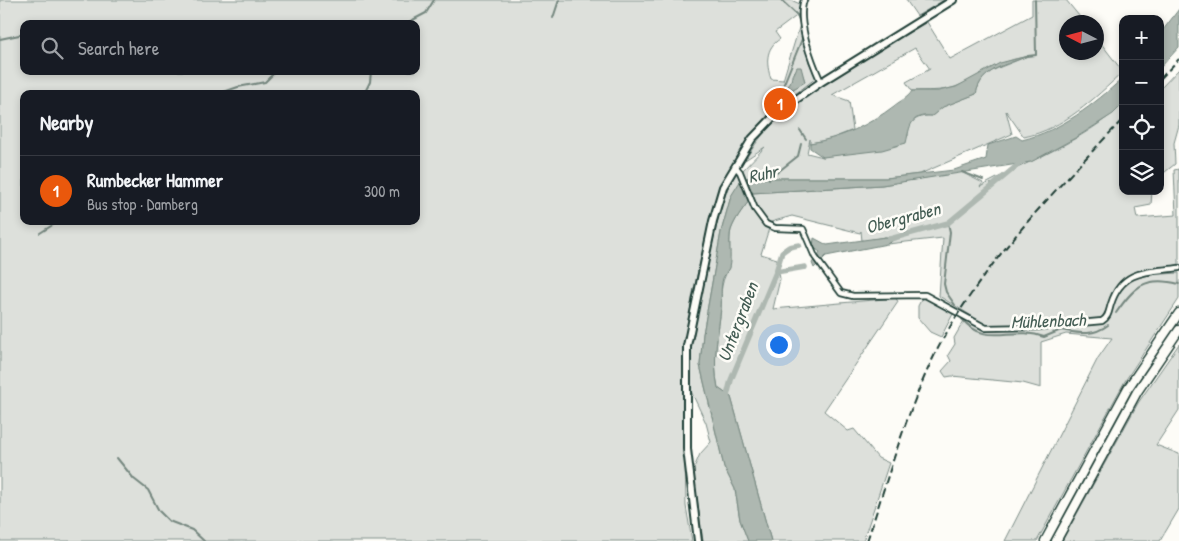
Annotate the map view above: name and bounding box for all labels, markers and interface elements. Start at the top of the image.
north arrow [1059,15,1104,60]
map controls [1119,15,1164,195]
button: + [1119,15,1164,60]
search box [20,20,420,75]
icon: search [38,34,66,62]
text: Search here [78,35,159,61]
button: − [1119,60,1164,105]
pin: 1 [764,85,796,123]
button: locate [1119,105,1164,150]
text: Nearby [40,108,93,137]
button: layers [1119,150,1164,195]
water label: Ruhr [746,158,782,189]
text: Rumbecker Hammer [87,167,223,193]
text: 1 [53,180,59,202]
text: 300 m [364,180,400,202]
text: Bus stop · Damberg [87,193,198,215]
water label: Obergraben [863,195,945,239]
water label: Untergraben [711,277,765,365]
water label: Mühlenbach [1010,307,1087,334]
your location [766,332,792,358]

